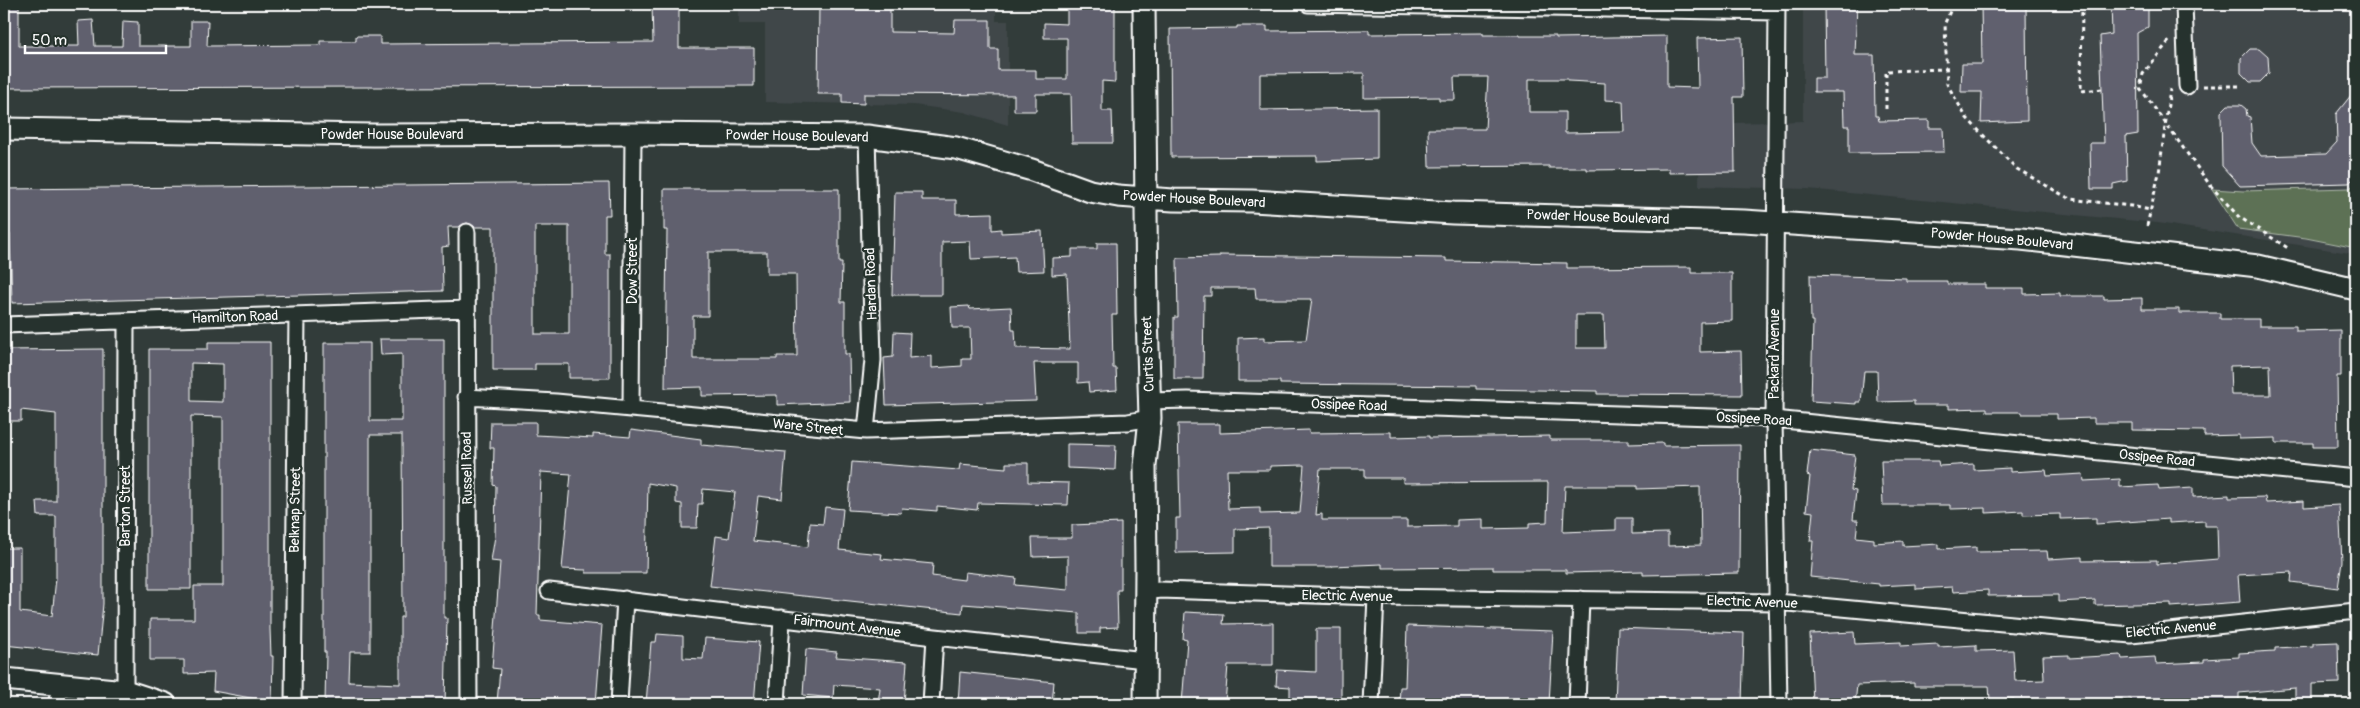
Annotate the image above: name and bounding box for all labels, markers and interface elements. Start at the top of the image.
scale bar [25,22,166,54]
text: 50 m [32,31,67,50]
street label: Powder House Boulevard [320,126,464,143]
street label: Powder House Boulevard [725,126,869,146]
street label: Powder House Boulevard [1122,187,1266,211]
street label: Powder House Boulevard [1526,206,1670,228]
street label: Powder House Boulevard [1930,224,2074,254]
street label: Dow Street [624,237,641,304]
street label: Hardan Road [861,247,881,321]
street label: Hamilton Road [191,307,279,327]
street label: Packard Avenue [1766,309,1783,399]
street label: Curtis Street [1138,315,1158,392]
street label: Ossipee Road [1311,395,1388,415]
street label: Ossipee Road [1715,409,1793,429]
street label: Ware Street [772,415,845,439]
street label: Russell Road [458,431,476,505]
street label: Ossipee Road [2118,446,2196,470]
street label: Barton Street [117,465,134,547]
street label: Belknap Street [286,466,304,553]
street label: Electric Avenue [1301,587,1393,605]
street label: Electric Avenue [1706,592,1798,612]
street label: Fairmount Avenue [792,611,902,641]
street label: Electric Avenue [2125,617,2217,641]

